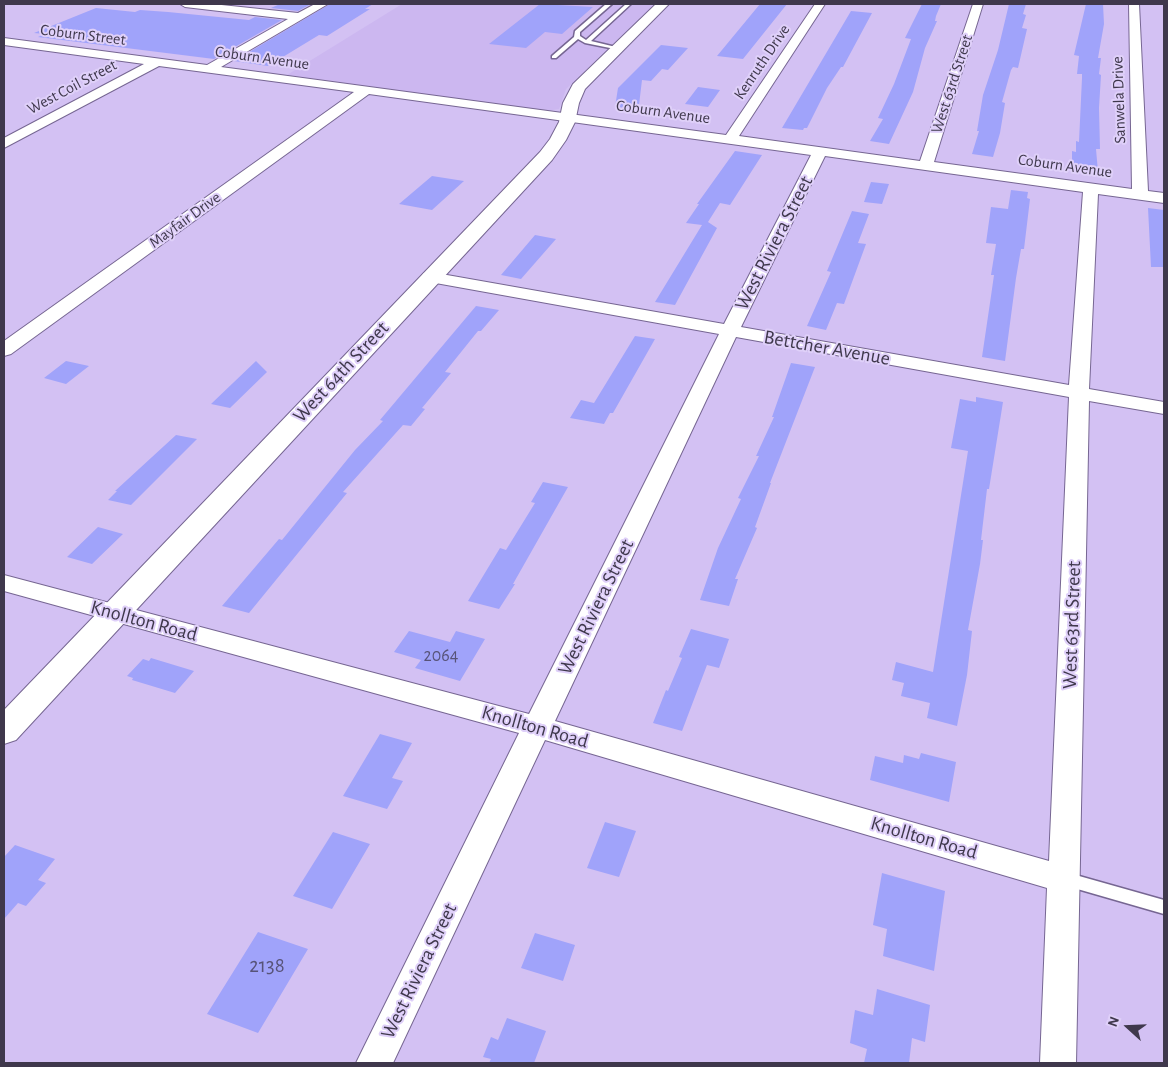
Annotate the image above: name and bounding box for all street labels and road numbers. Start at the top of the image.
street label: Coburn Street [39,20,127,50]
street label: Kenruth Drive [730,21,794,103]
street label: West 63rd Street [927,32,977,136]
street label: Coburn Avenue [214,42,310,74]
street label: West Coil Street [24,55,120,119]
street label: Sanwela Drive [1108,56,1130,144]
street label: Coburn Avenue [615,96,711,128]
street label: Coburn Avenue [1017,150,1113,182]
street label: West Riviera Street [730,172,818,314]
street label: Mayfair Drive [146,188,224,252]
street label: West 64th Street [288,316,394,428]
street label: Bettcher Avenue [762,325,892,371]
street label: West Riviera Street [553,535,639,679]
street label: West 63rd Street [1058,561,1086,689]
street label: Knollton Road [88,595,200,647]
street label: Knollton Road [479,700,591,754]
street label: Knollton Road [868,811,980,865]
street label: West Riviera Street [376,899,462,1043]

